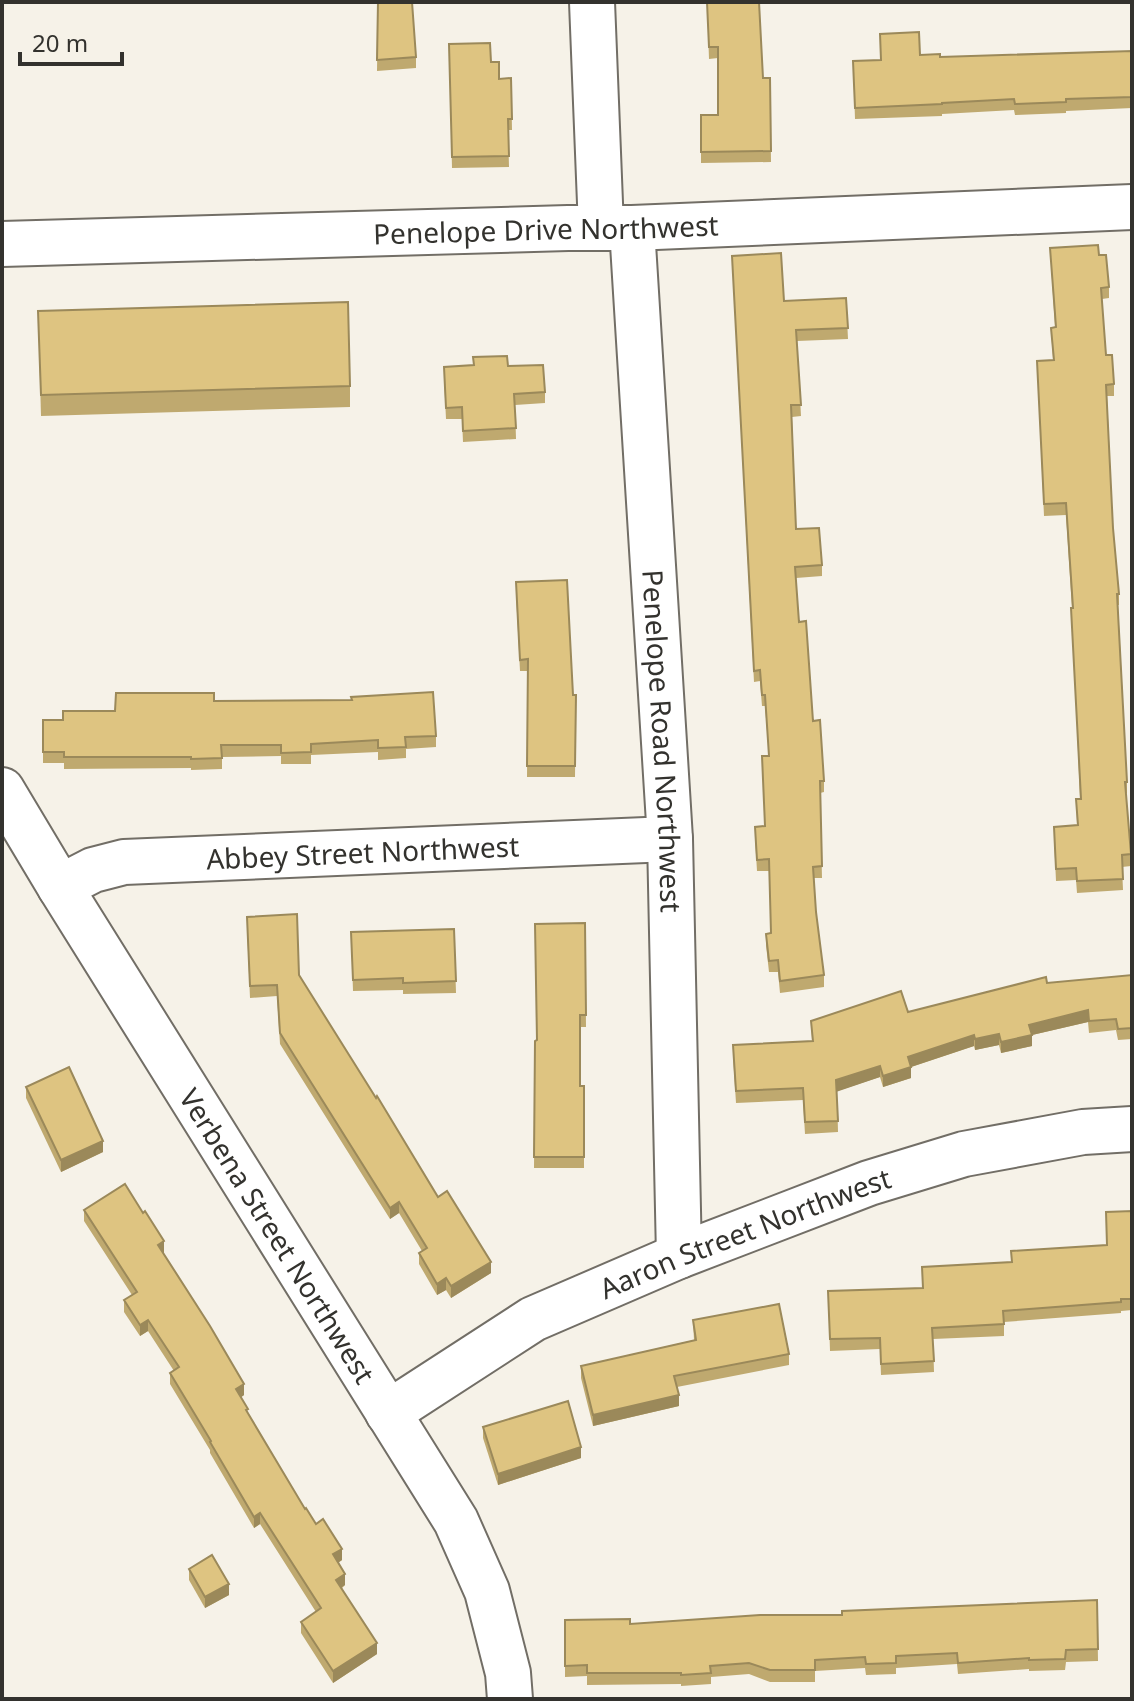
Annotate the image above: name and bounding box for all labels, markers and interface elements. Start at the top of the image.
scale bar [20,16,122,66]
text: 20 m [32,26,88,59]
street label: Penelope Drive Northwest [373,205,719,253]
street label: Penelope Road Northwest [634,568,691,913]
street label: Abbey Street Northwest [205,826,520,878]
street label: Verbena Street Northwest [171,1081,384,1390]
street label: Aaron Street Northwest [593,1158,895,1307]

